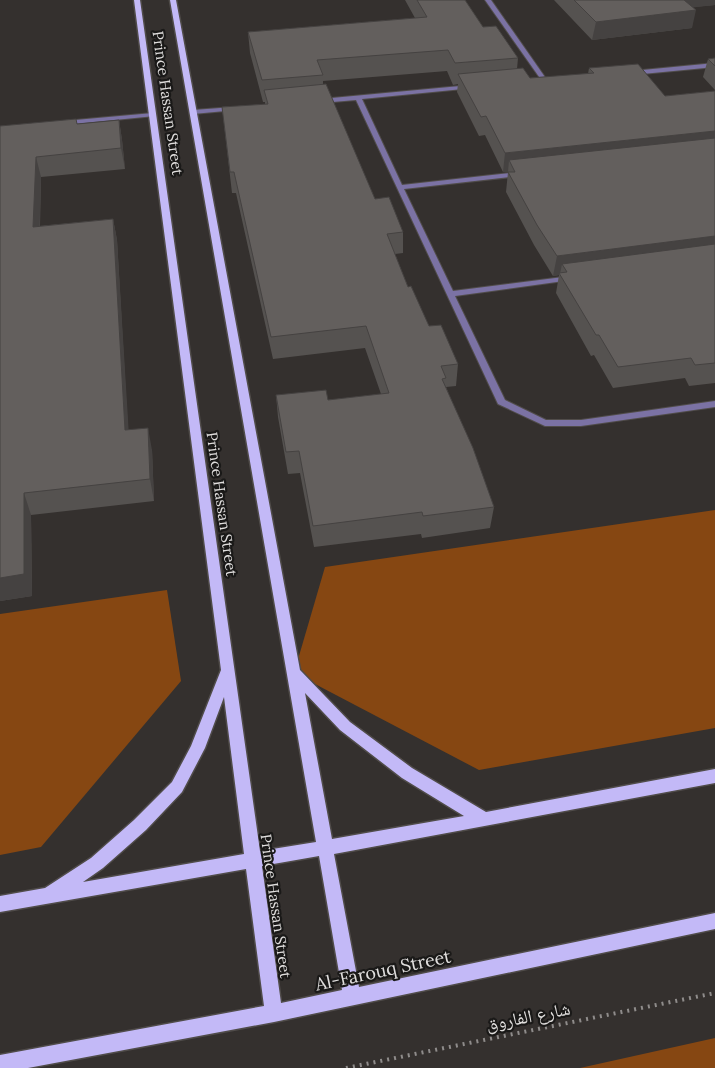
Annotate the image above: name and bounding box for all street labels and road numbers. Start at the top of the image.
street label: Prince Hassan Street [148,30,188,177]
street label: Prince Hassan Street [202,431,242,578]
street label: Prince Hassan Street [256,833,296,980]
street label: Al-Farouq Street [312,944,453,996]
street label: شارع الفاروق [484,997,572,1035]

